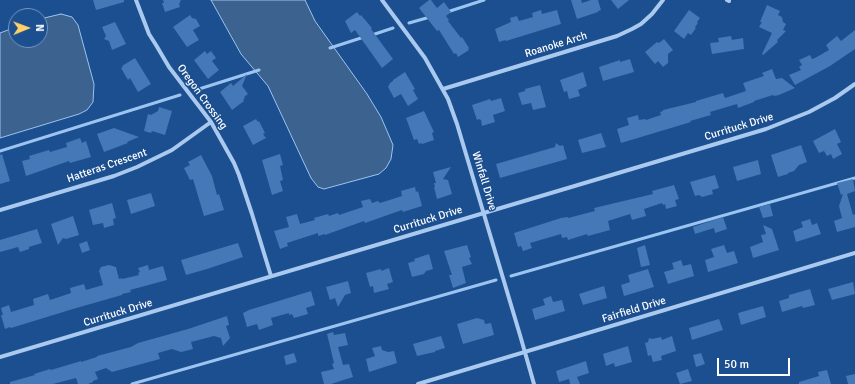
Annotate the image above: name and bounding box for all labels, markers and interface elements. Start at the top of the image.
north arrow [8,8,48,48]
text: N [33,24,46,32]
street label: Roanoke Arch [523,29,589,61]
street label: Oregon Crossing [174,62,230,132]
street label: Currituck Drive [703,110,775,144]
street label: Hatteras Crescent [65,146,149,186]
street label: Winfall Drive [469,150,499,212]
street label: Currituck Drive [392,203,464,237]
street label: Fairfield Drive [600,294,668,326]
street label: Currituck Drive [82,296,154,330]
scale bar [719,350,792,376]
text: 50 m [724,357,749,372]

